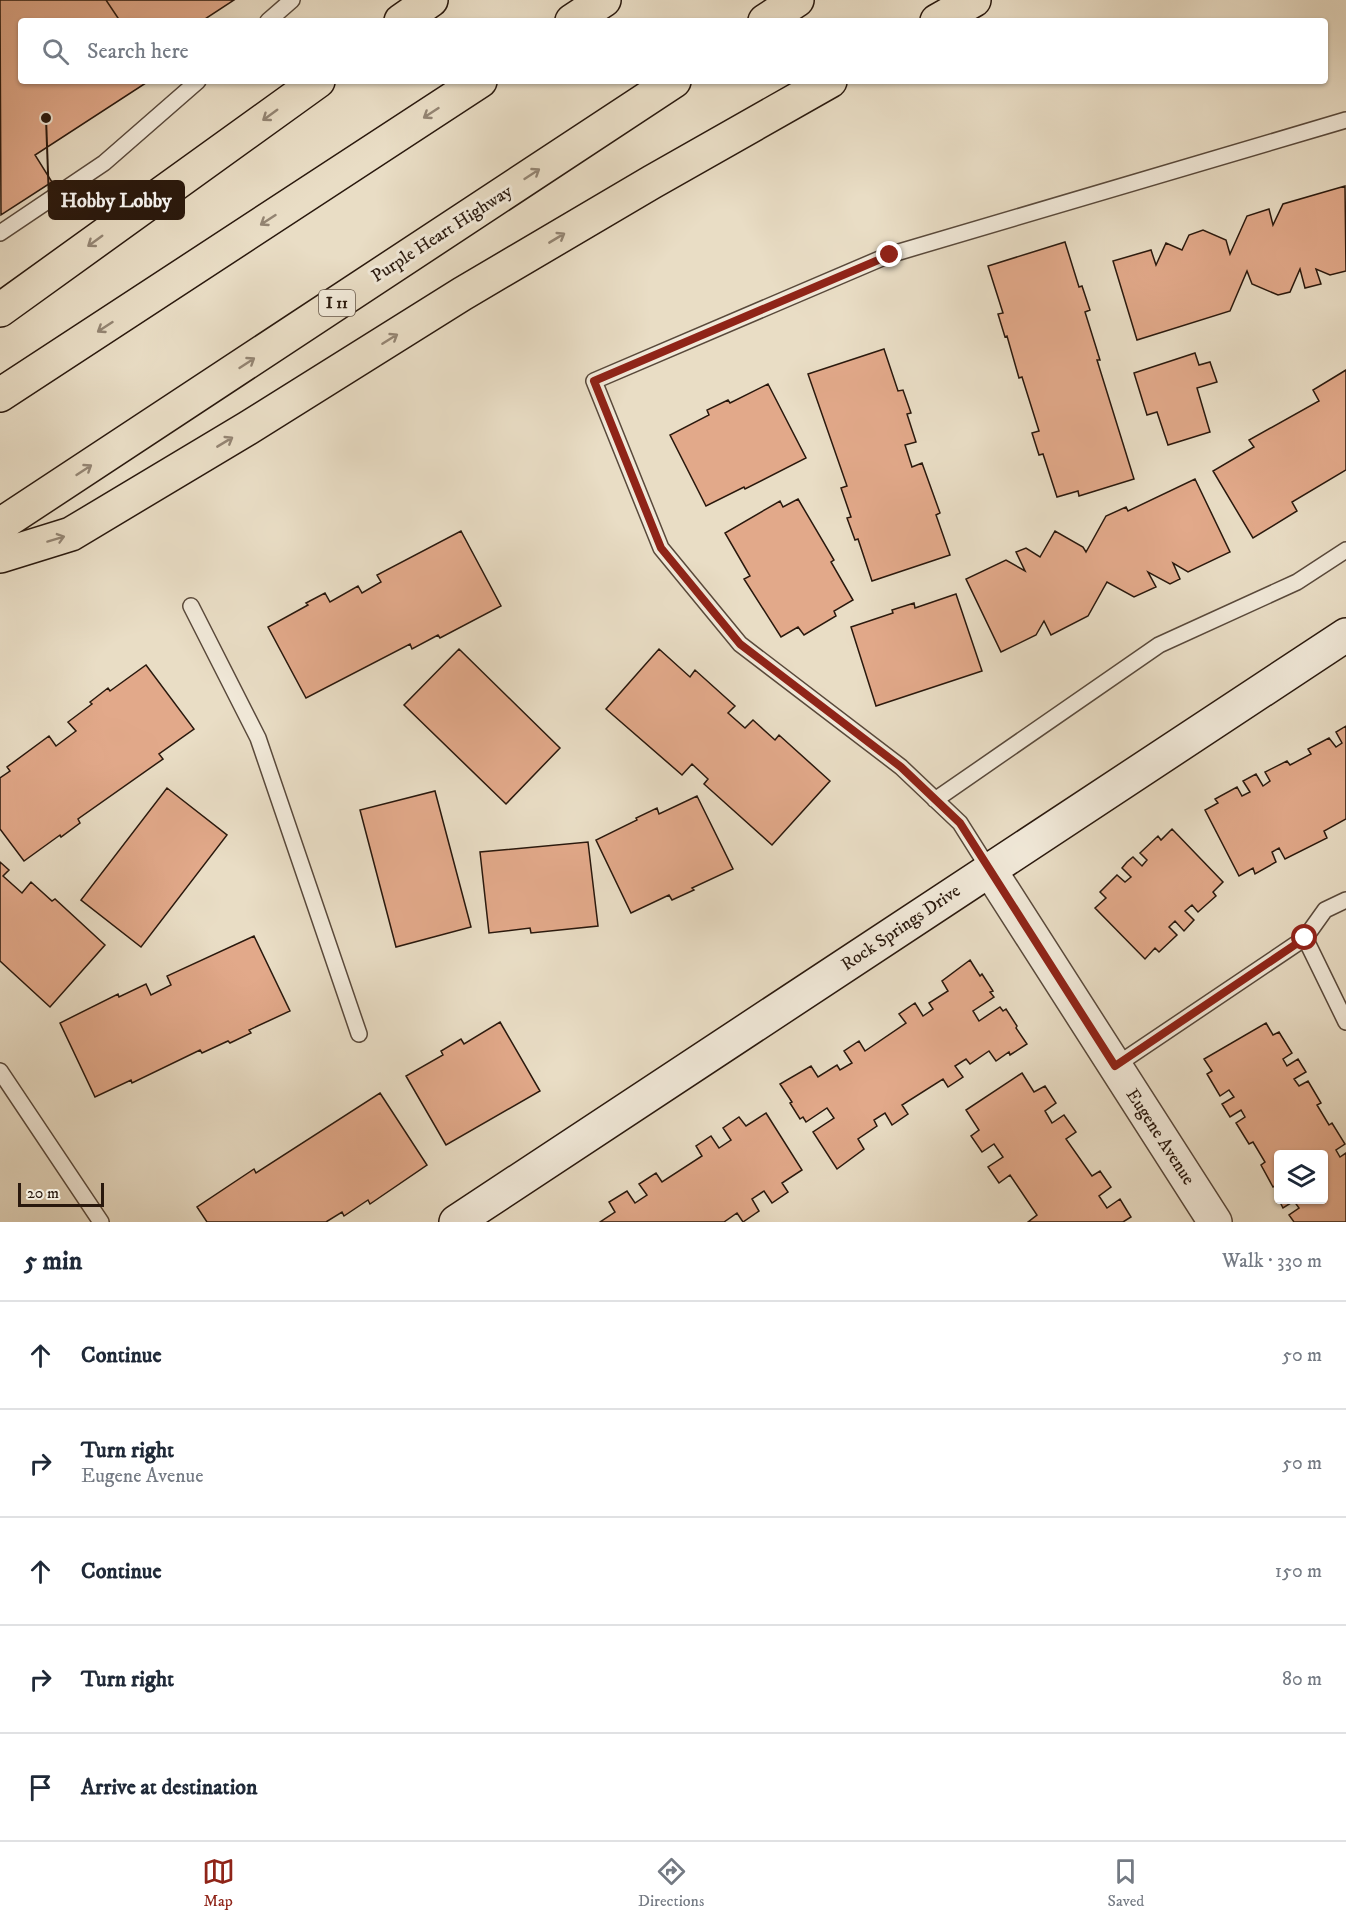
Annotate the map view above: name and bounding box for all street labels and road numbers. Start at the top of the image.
street label: Purple Heart Highway [368,180,517,288]
road number: I 11 [319,290,355,316]
street label: Rock Springs Drive [837,880,965,976]
street label: Eugene Avenue [1121,1085,1199,1189]

